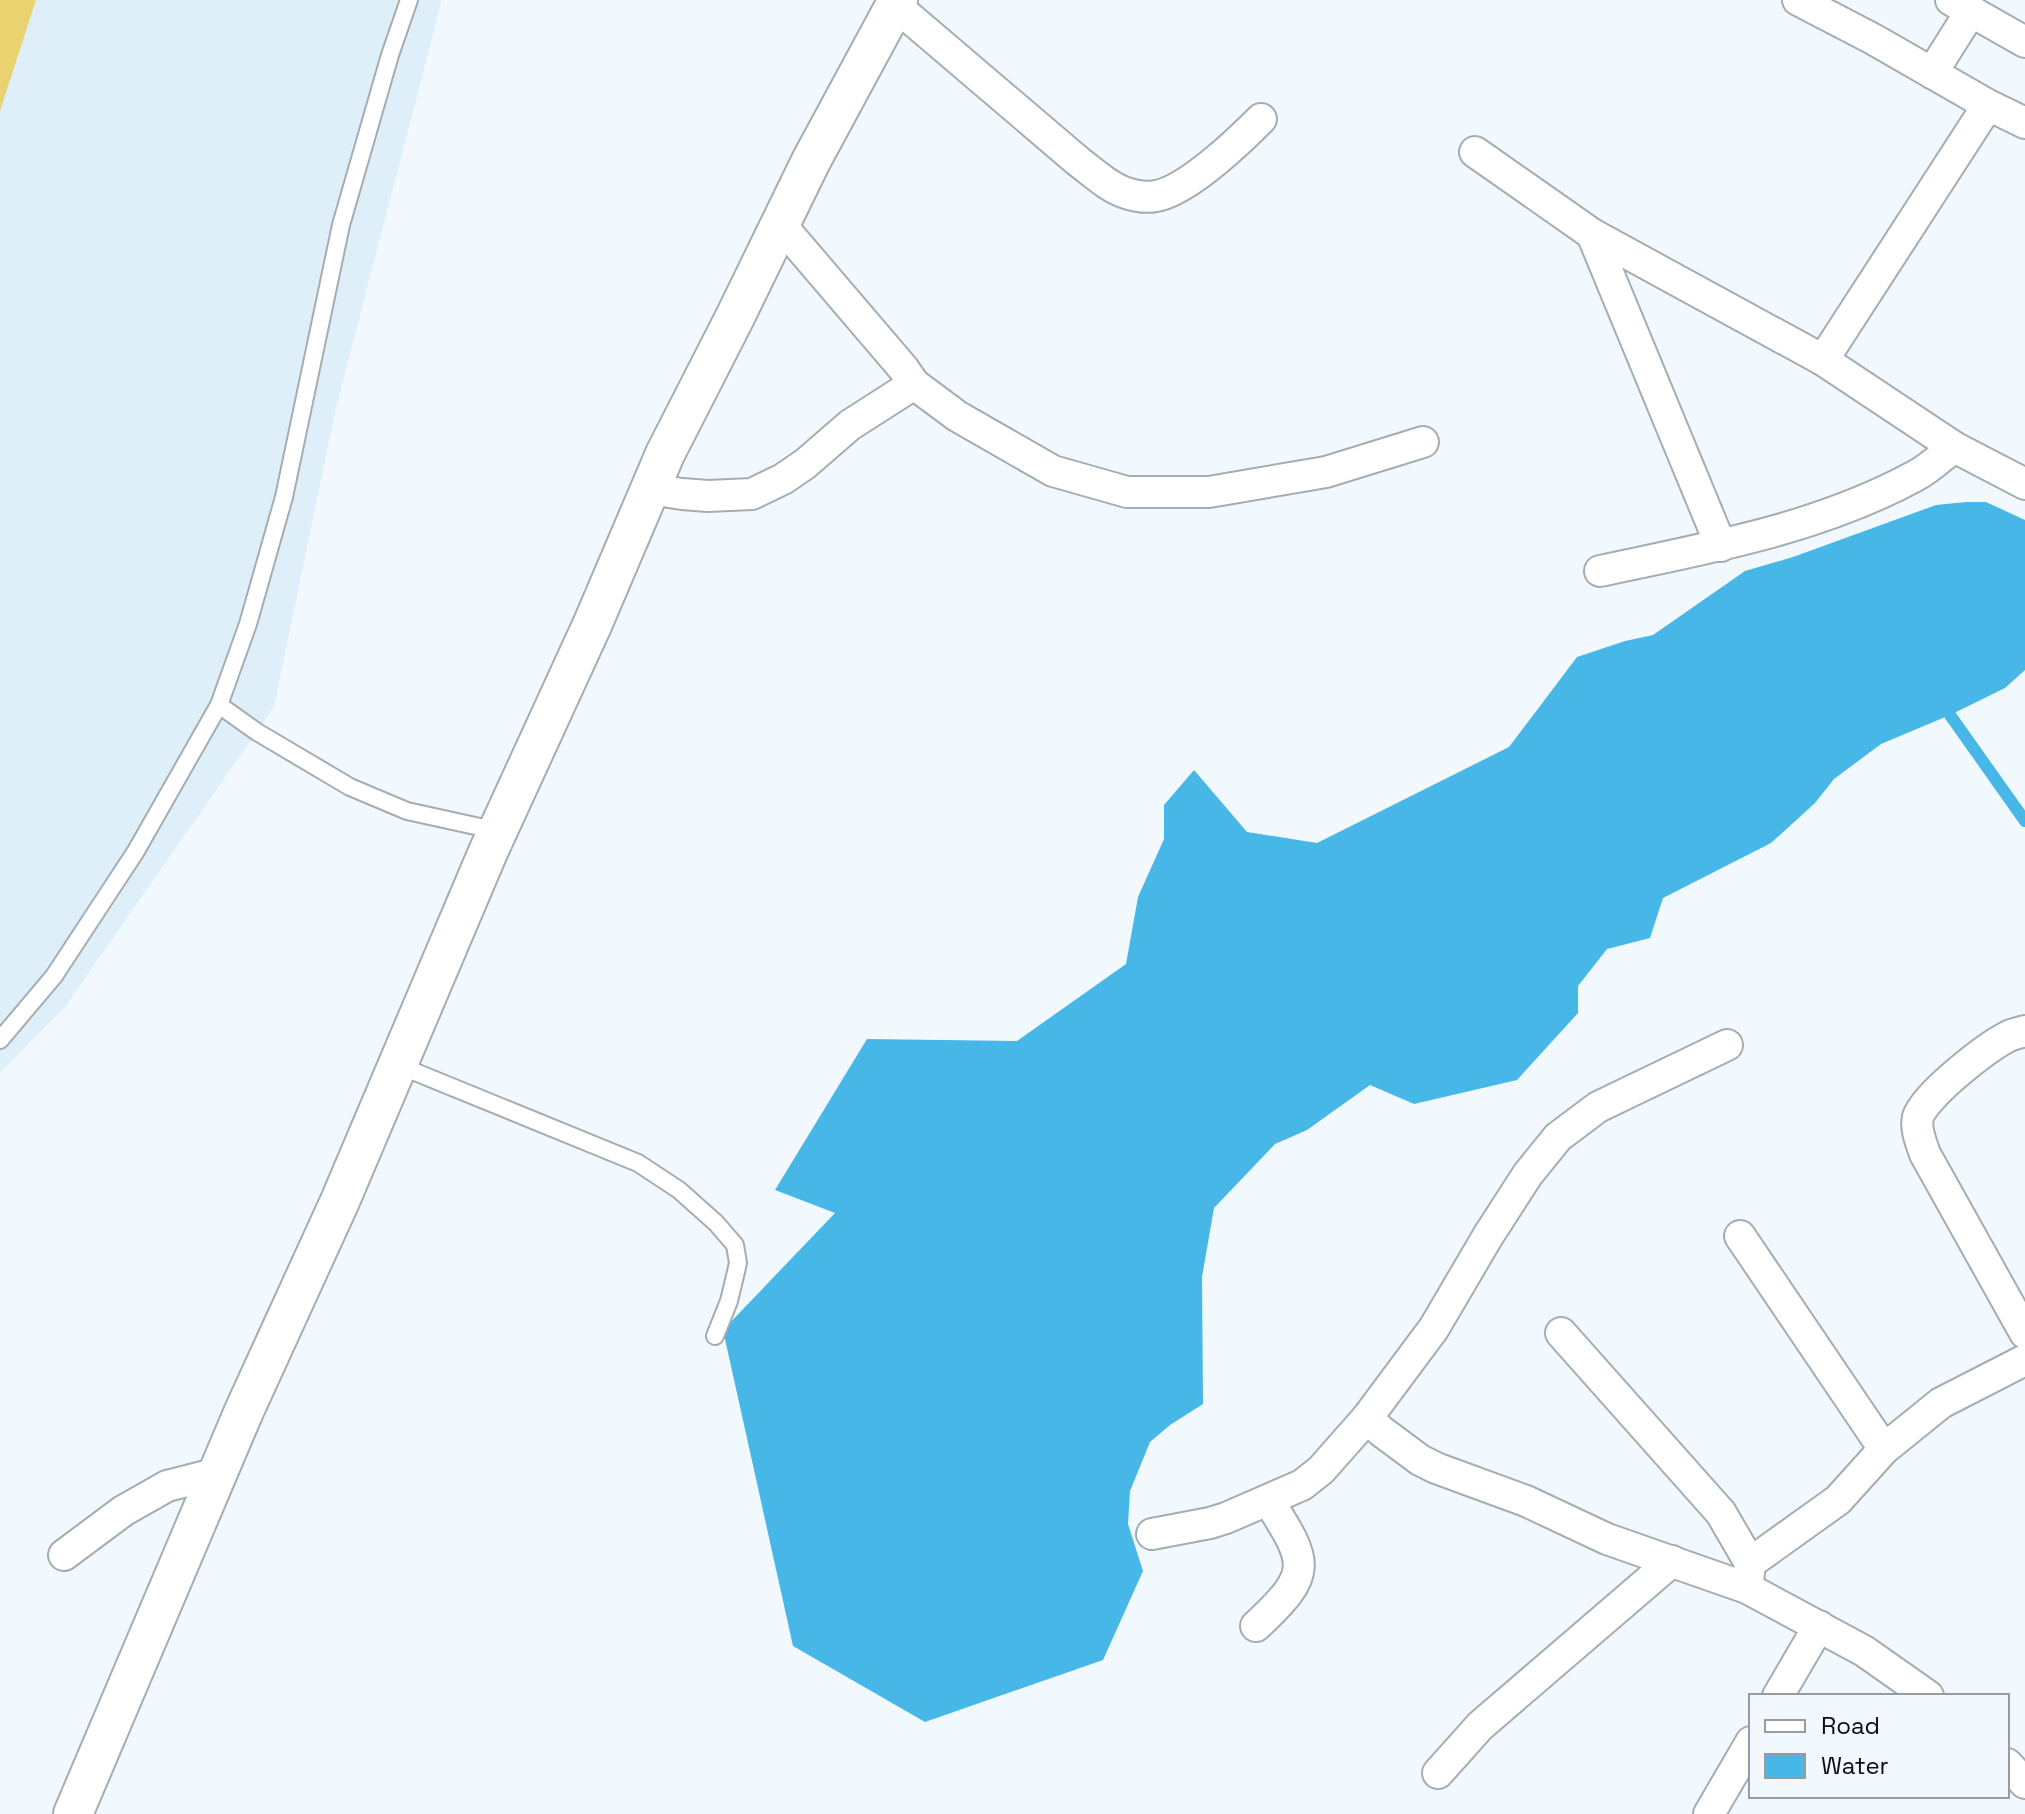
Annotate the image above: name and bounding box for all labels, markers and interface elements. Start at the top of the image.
legend [1749,1694,2009,1798]
text: Road [1821,1710,1880,1741]
text: Water [1821,1750,1889,1781]

